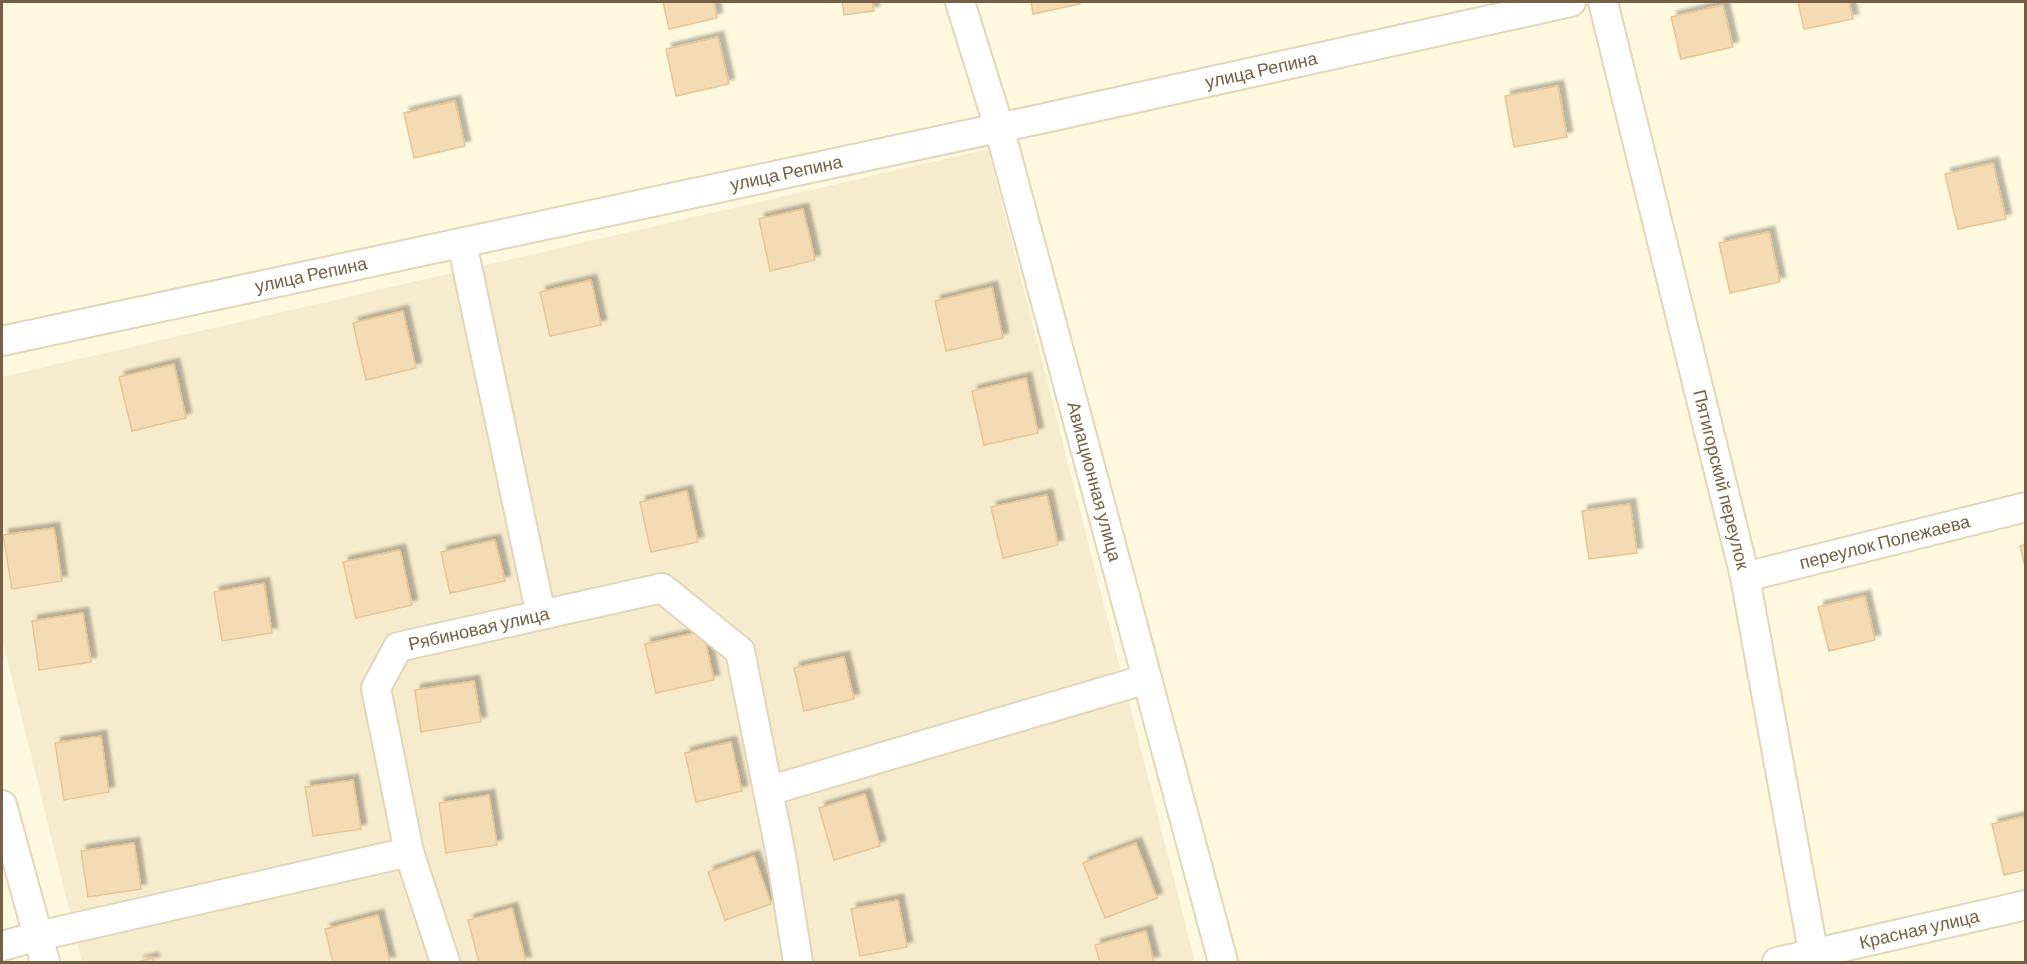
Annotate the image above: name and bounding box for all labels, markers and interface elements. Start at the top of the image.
street label: улица Репина [1203,46,1320,92]
street label: улица Репина [728,149,845,195]
street label: улица Репина [253,251,370,297]
street label: Пятигорский переулок [1689,387,1755,572]
street label: Авиационная улица [1063,399,1127,565]
street label: переулок Полежаева [1797,509,1973,573]
street label: Рябиновая улица [406,601,552,654]
street label: Красная улица [1857,904,1982,953]

